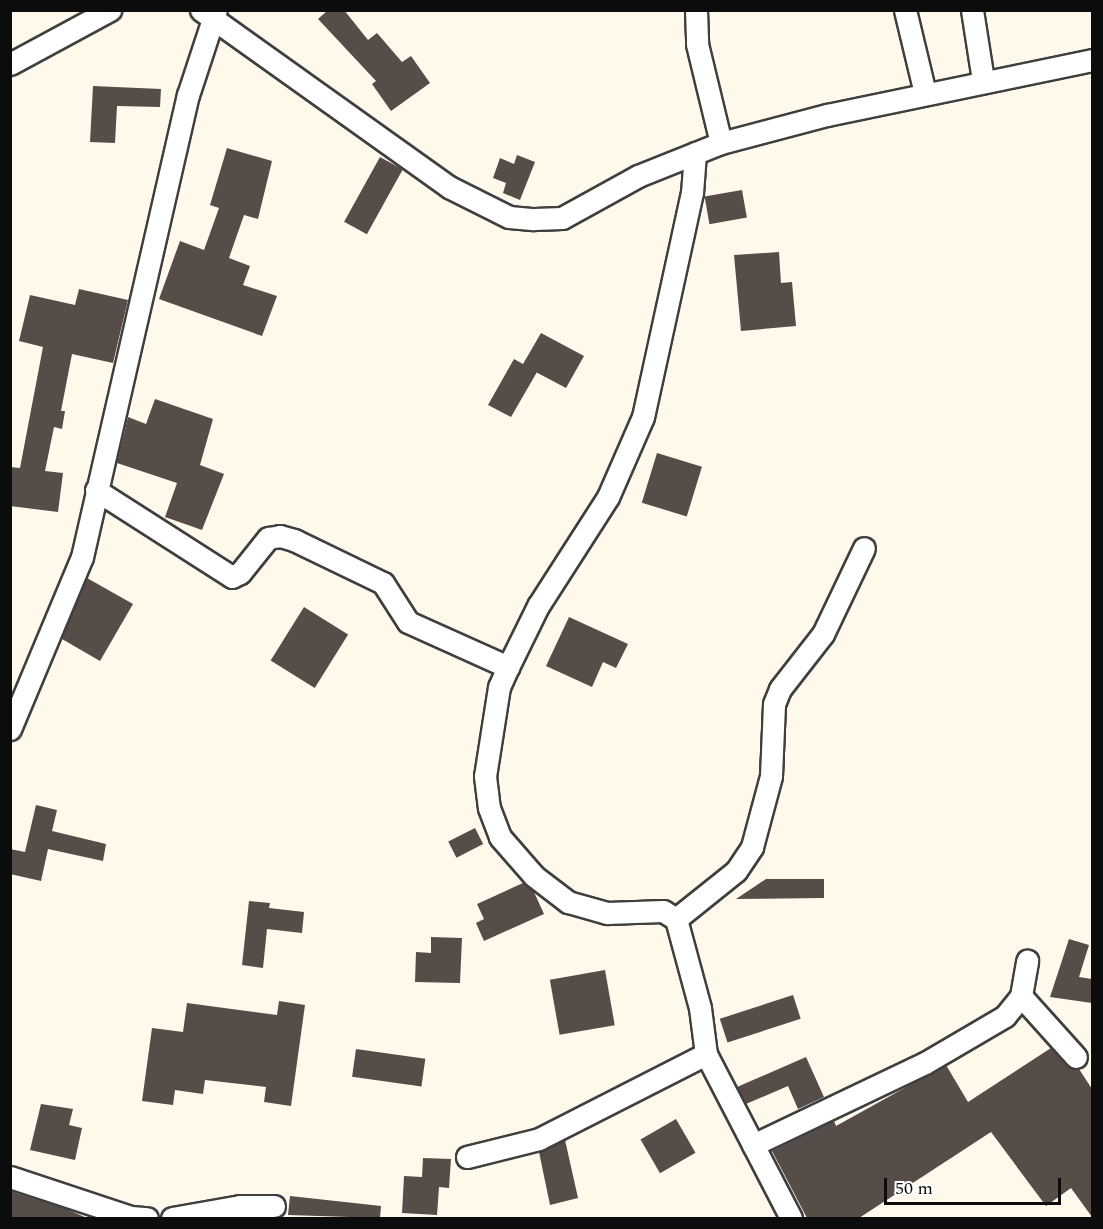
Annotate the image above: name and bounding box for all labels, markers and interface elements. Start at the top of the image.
scale bar [887,1166,1064,1204]
text: 50 m [895,1175,933,1202]

